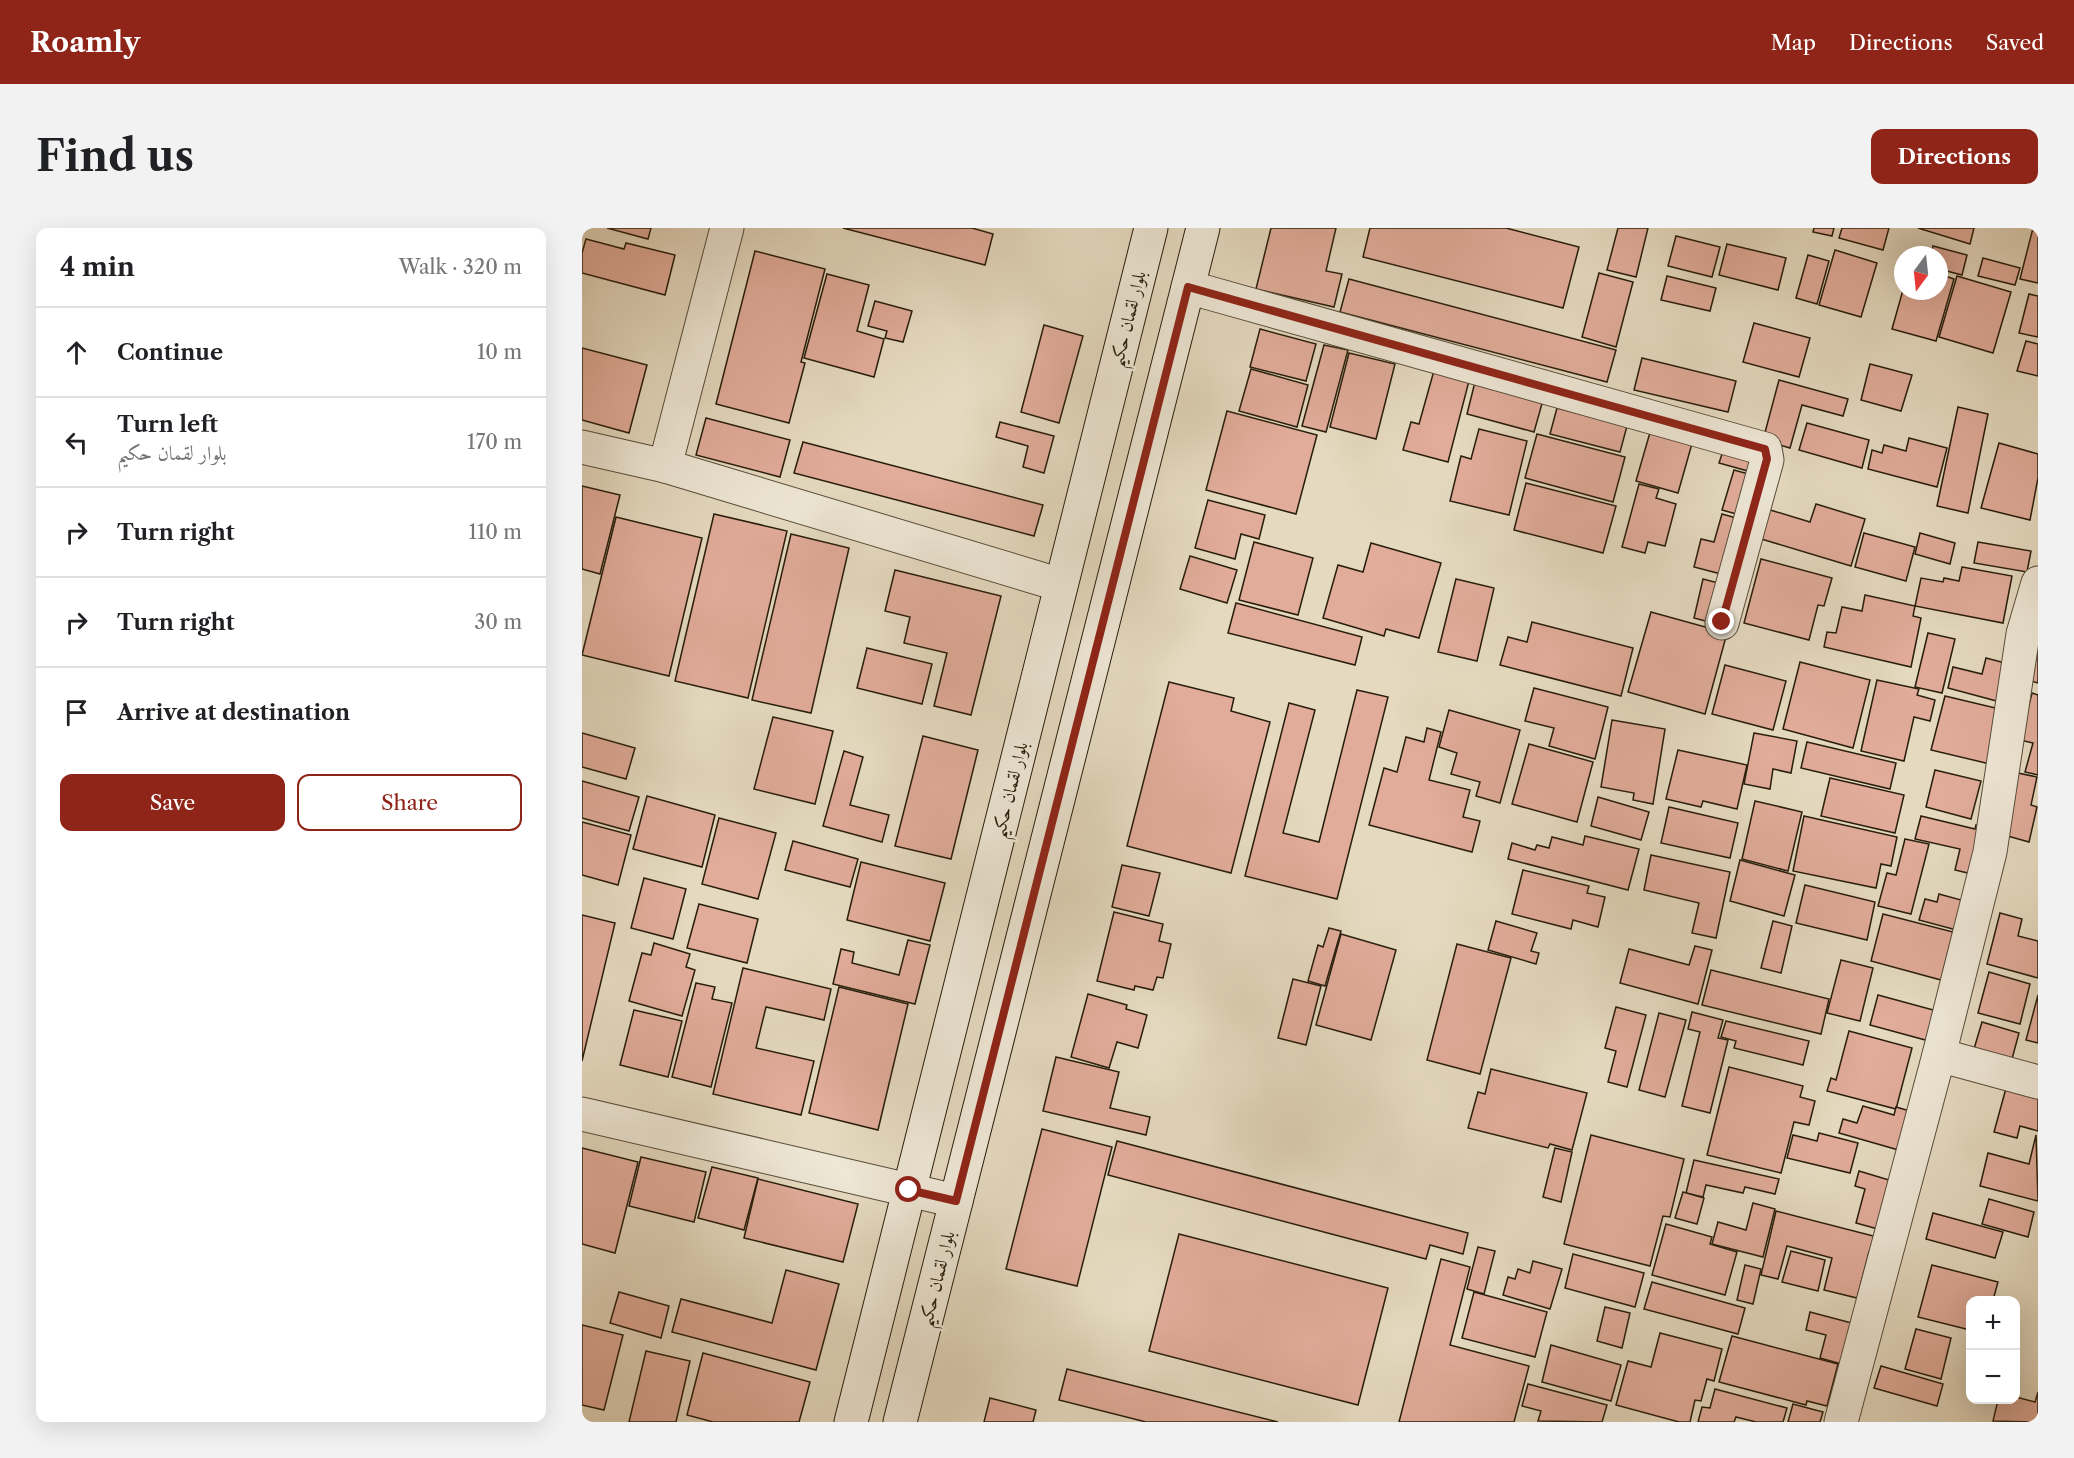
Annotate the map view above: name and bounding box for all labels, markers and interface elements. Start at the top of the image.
text: Roamly [30,25,140,59]
text: Map [1771,30,1816,55]
text: Directions [1849,30,1953,55]
text: Saved [1986,30,2044,55]
button: Directions [1871,129,2038,184]
text: Find us [36,130,194,182]
north arrow [1894,246,1948,300]
text: 4 min [60,251,135,283]
text: Walk · 320 m [399,255,522,279]
street label: بلوار لقمان حکیم [1105,268,1157,371]
icon: ahead [60,336,93,369]
text: Continue [117,339,223,366]
text: 10 m [477,340,522,364]
text: Turn left [117,411,218,438]
icon: left [60,426,93,459]
text: 170 m [467,430,522,454]
text: بلوار لقمان حکیم [117,441,227,465]
icon: right [60,516,93,549]
text: Turn right [117,519,235,546]
text: 110 m [469,520,522,544]
icon: right [60,606,93,639]
route end [1708,608,1734,634]
text: Turn right [117,609,235,636]
text: 30 m [474,610,522,634]
icon: arrive [60,696,93,729]
text: Arrive at destination [117,699,350,726]
street label: بلوار لقمان حکیم [987,739,1039,842]
button: Save [60,774,285,831]
button: Share [297,774,522,831]
route start [895,1176,921,1202]
street label: بلوار لقمان حکیم [914,1228,966,1331]
map controls [1966,1296,2020,1404]
button: + [1966,1296,2020,1350]
button: − [1966,1350,2020,1404]

